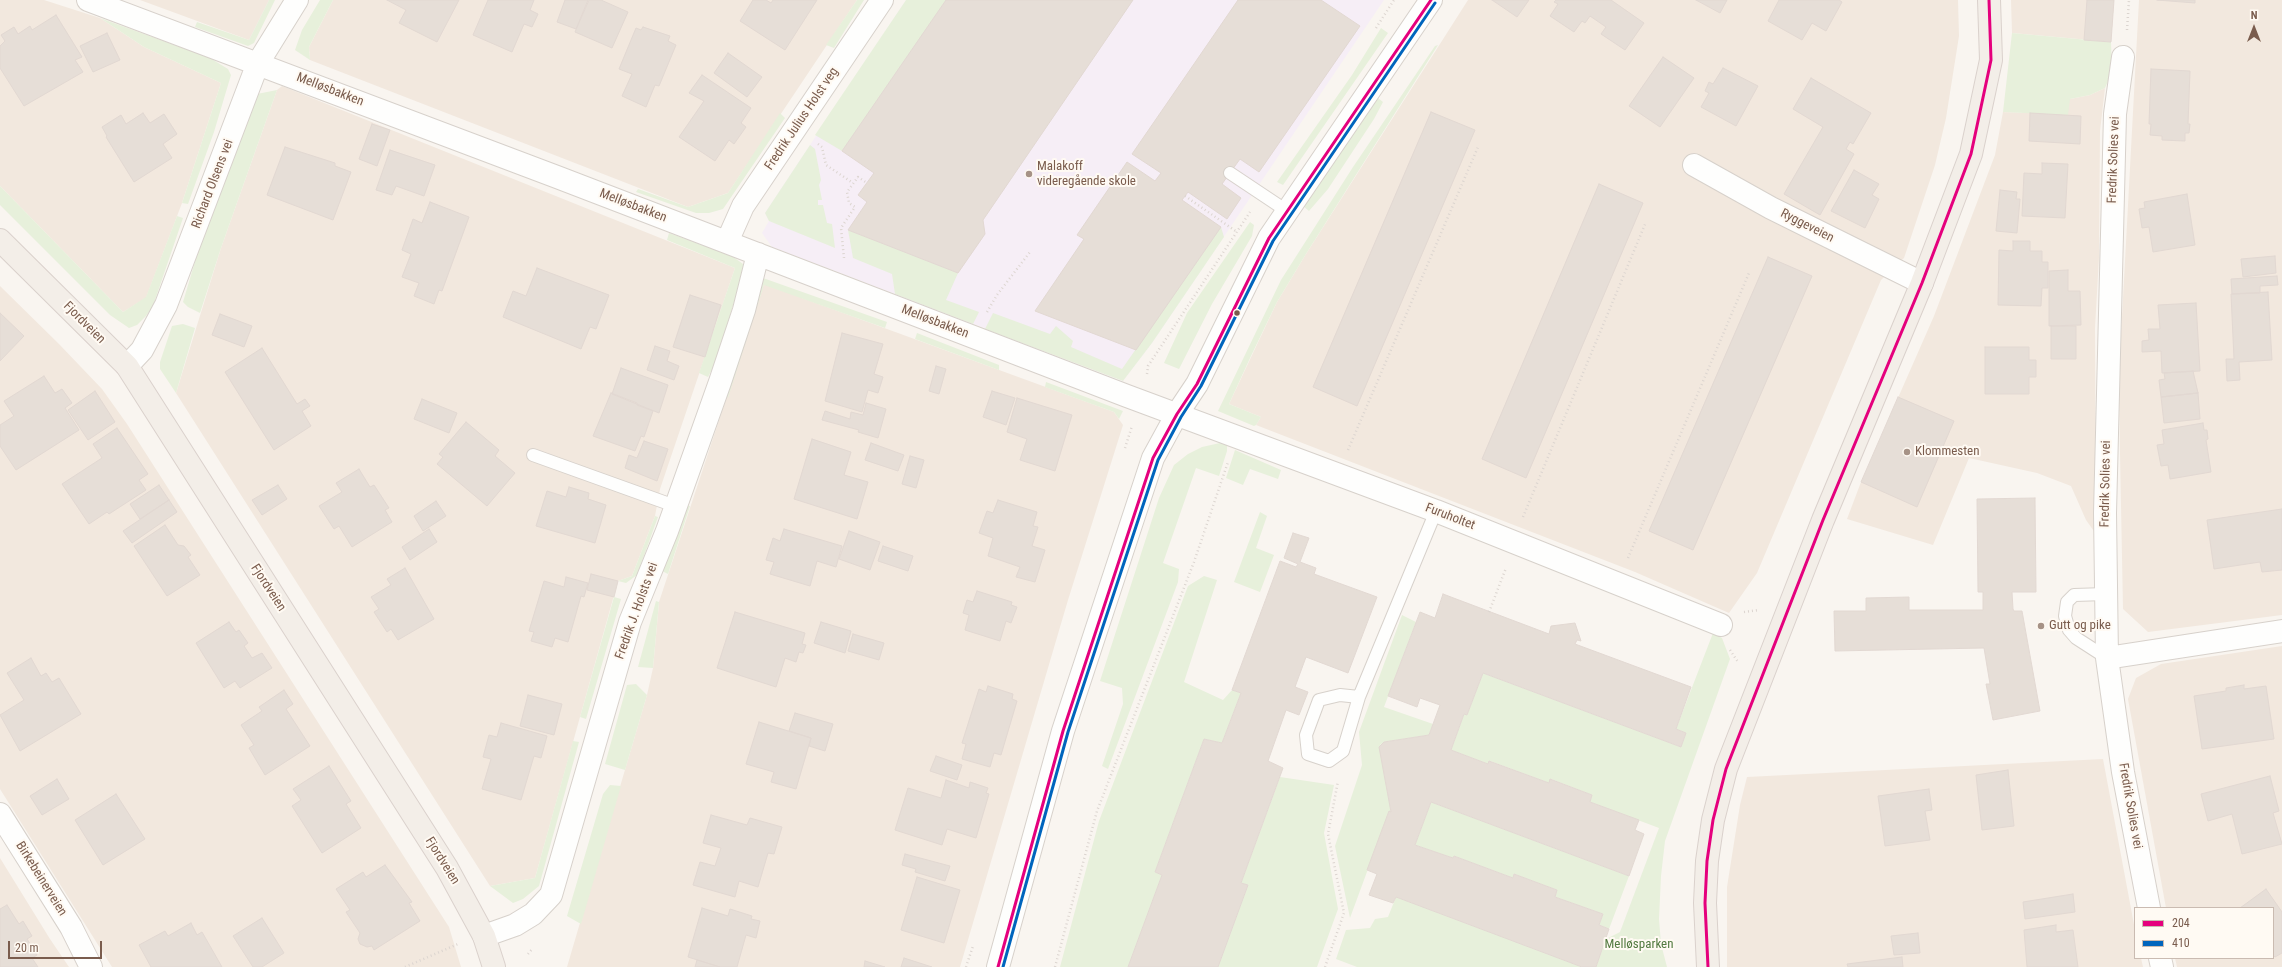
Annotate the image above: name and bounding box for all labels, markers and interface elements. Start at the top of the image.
north arrow [2234,8,2274,48]
text: N [2251,9,2257,22]
street label: Fredrik Julius Holst veg [762,65,842,173]
street label: Melløsbakken [294,70,366,110]
street label: Fredrik Solies vei [2105,116,2123,204]
street label: Richard Olsens vei [189,137,237,231]
place label: Malakoff videregående skole [1037,159,1136,190]
marker: Malakoff videregående skole [1024,169,1034,179]
street label: Melløsbakken [597,186,669,226]
street label: Ryggeveien [1778,206,1836,246]
street label: Fjordveien [60,299,108,347]
street label: Melløsbakken [899,302,971,342]
unlabelled marker [1232,308,1242,318]
street label: Fredrik Solies vei [2097,440,2115,528]
place label: Klommesten [1915,444,1979,460]
marker: Klommesten [1902,447,1912,457]
street label: Furuholtet [1423,500,1477,534]
street label: Fredrik J. Holsts vei [612,561,662,661]
street label: Fjordveien [247,562,289,614]
place label: Gutt og pike [2049,618,2111,634]
marker: Gutt og pike [2036,621,2046,631]
street label: Fredrik Solies vei [2115,762,2145,850]
street label: Fjordveien [421,834,463,888]
street label: Birkebeinerveien [12,839,70,919]
legend [2134,907,2274,959]
text: 204 [2172,916,2190,930]
scale bar [10,933,104,959]
text: 410 [2172,936,2190,950]
park label: Melløsparken [1604,937,1674,953]
text: 20 m [15,941,39,955]

